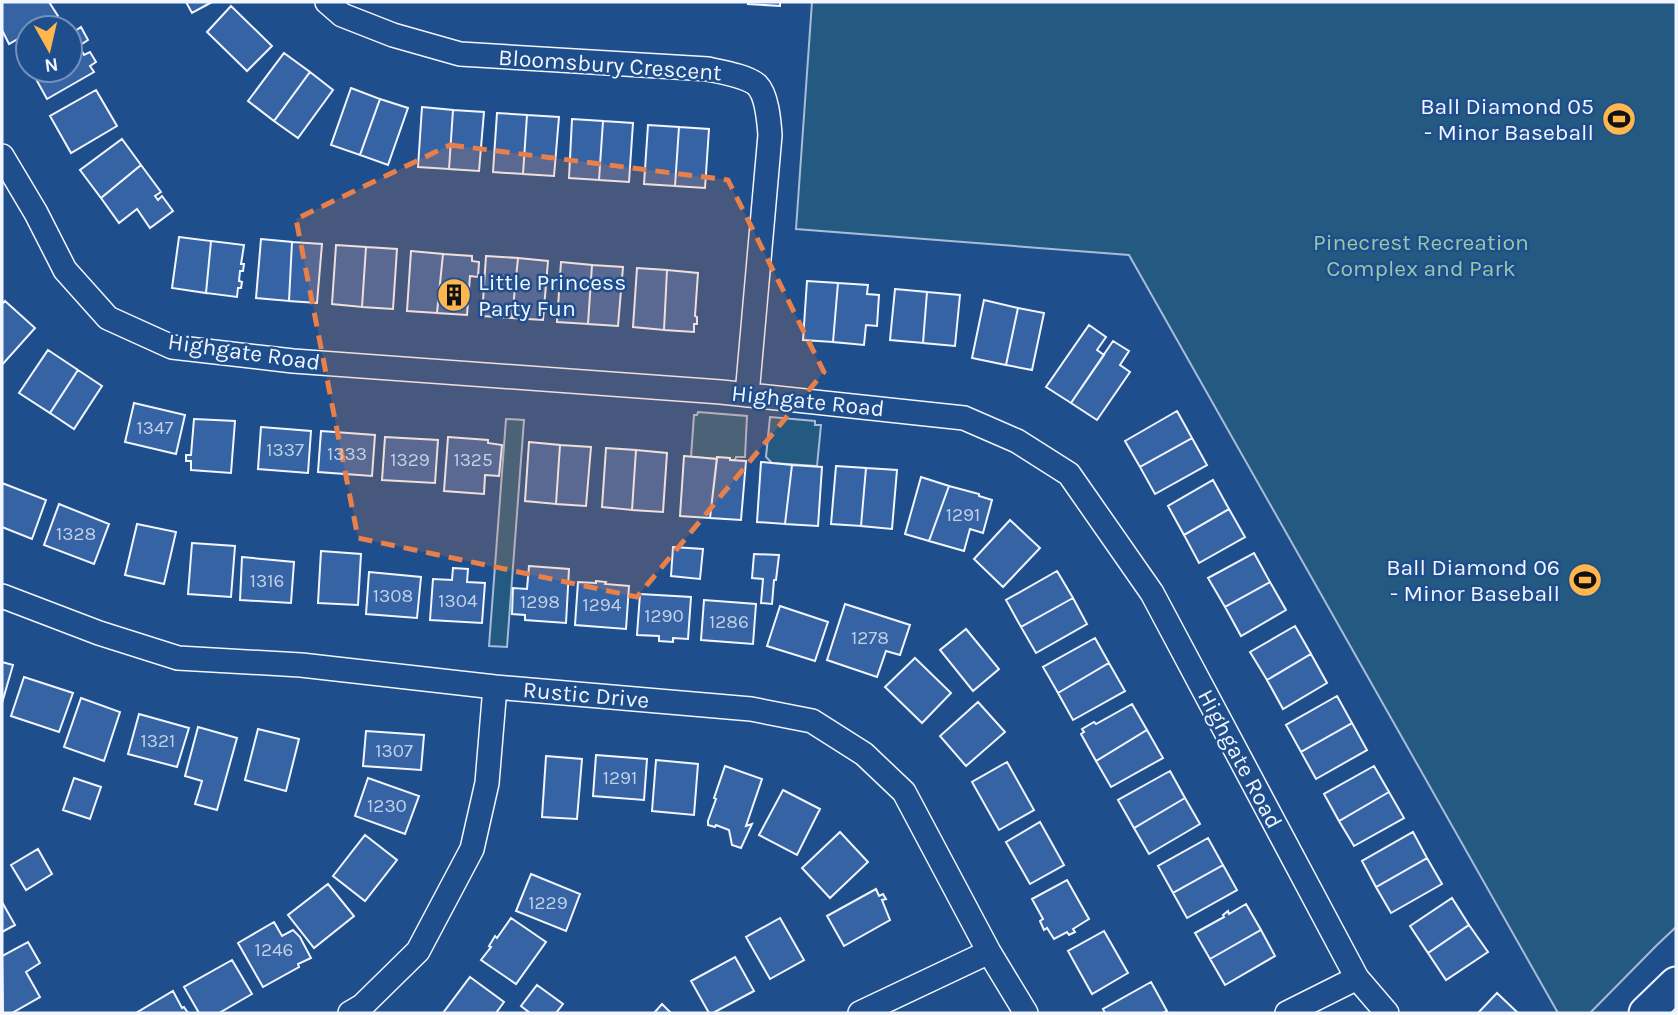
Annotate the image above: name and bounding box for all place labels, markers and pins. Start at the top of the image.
place label: Ball Diamond 05 - Minor Baseball [1420,93,1594,146]
sports icon: Ball Diamond 05 - Minor Baseball [1600,100,1638,138]
place label: Little Princess Party Fun [478,269,626,322]
building icon: Little Princess Party Fun [435,276,473,314]
place label: Ball Diamond 06 - Minor Baseball [1386,554,1560,607]
sports icon: Ball Diamond 06 - Minor Baseball [1566,561,1604,599]

